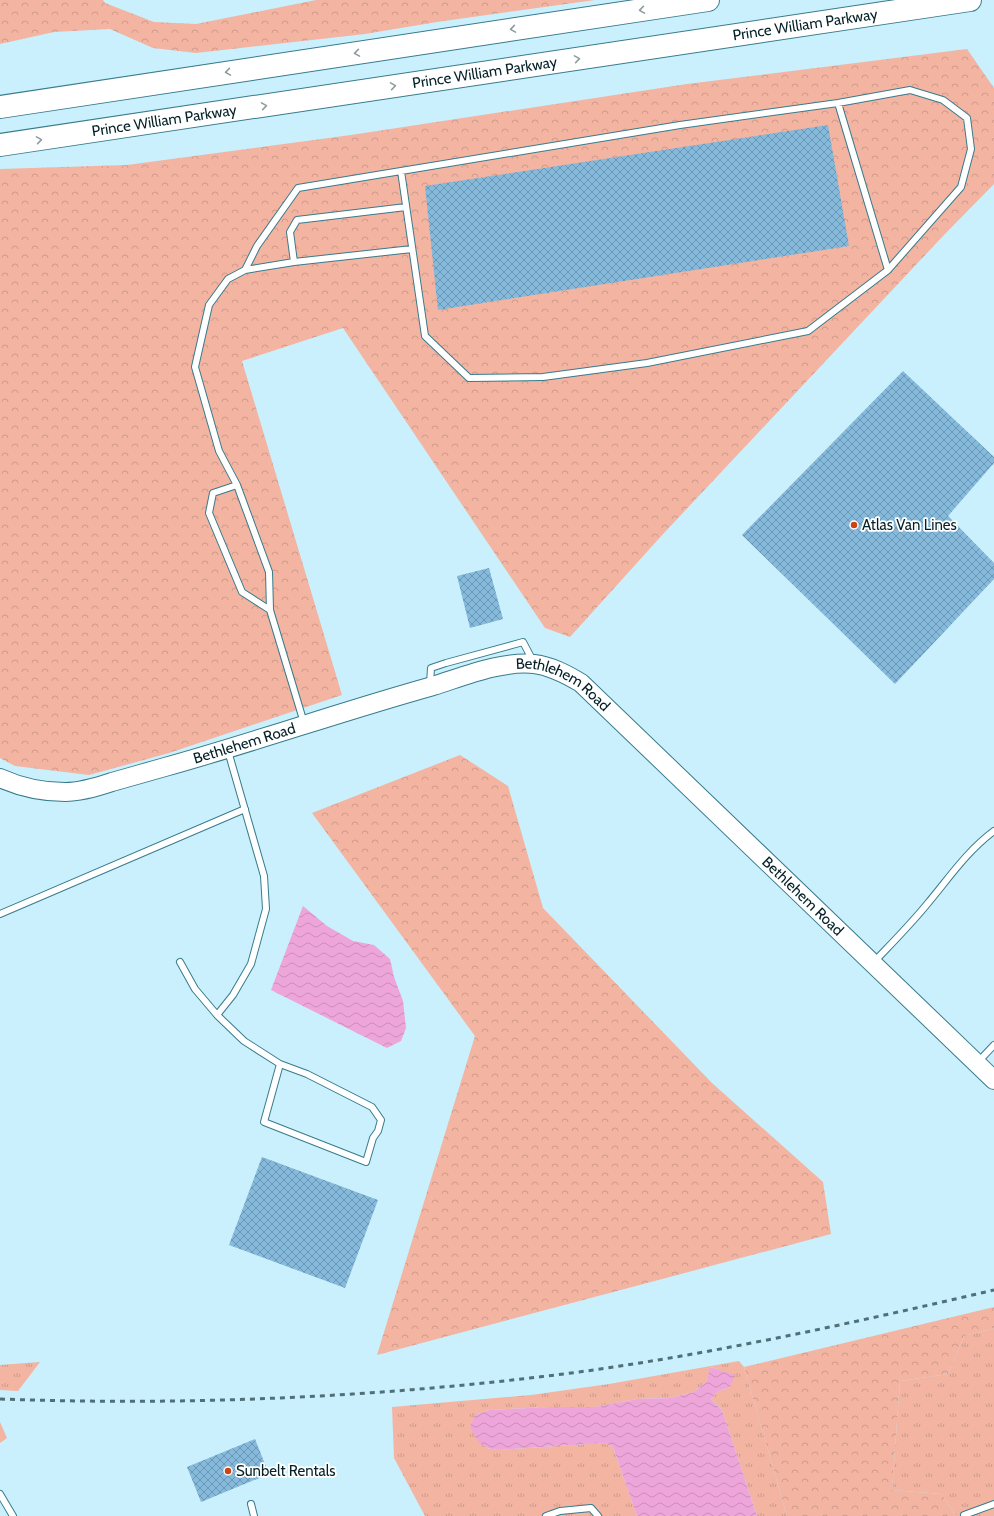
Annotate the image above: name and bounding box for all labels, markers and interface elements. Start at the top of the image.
one-way arrow [639,5,645,14]
street label: Prince William Parkway [731,5,879,44]
one-way arrow [510,24,516,33]
one-way arrow [354,48,360,57]
street label: Prince William Parkway [411,53,559,92]
one-way arrow [573,55,580,64]
one-way arrow [225,67,231,76]
one-way arrow [390,83,396,91]
street label: Prince William Parkway [91,101,238,140]
one-way arrow [261,102,267,111]
one-way arrow [35,136,42,144]
place label: Atlas Van Lines [862,516,957,534]
marker: Atlas Van Lines [849,520,859,530]
street label: Bethlehem Road [515,655,614,715]
street label: Bethlehem Road [191,719,298,767]
street label: Bethlehem Road [758,853,847,939]
place label: Sunbelt Rentals [236,1462,336,1480]
marker: Sunbelt Rentals [223,1466,233,1476]

